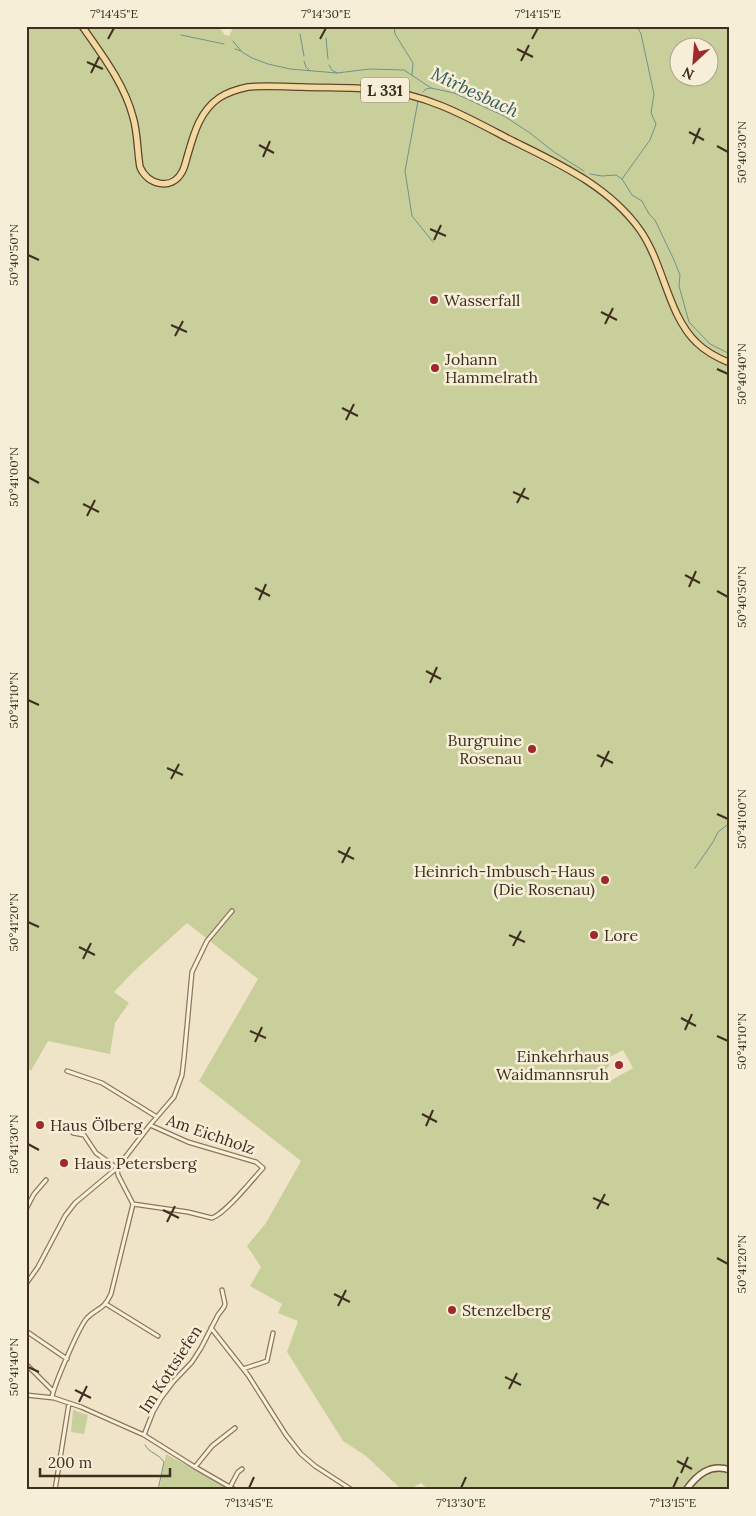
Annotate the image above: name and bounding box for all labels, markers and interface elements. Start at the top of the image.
text: 7°14'45"E [90,6,138,21]
text: 7°14'30"E [301,6,351,21]
text: 7°14'15"E [515,6,561,21]
north arrow [668,38,718,88]
water label: Mirbesbach [428,62,523,123]
text: N [679,63,697,84]
road number: L 331 [361,78,409,102]
text: 50°40'30"N [734,121,749,183]
text: 50°40'50"N [6,224,21,286]
place label: Wasserfall [444,290,520,310]
marker: Wasserfall [428,294,440,306]
text: 50°40'40"N [734,343,749,405]
place label: Johann Hammelrath [444,349,538,387]
marker: Johann Hammelrath [429,362,441,374]
text: 50°41'00"N [6,447,21,507]
text: 50°40'50"N [734,566,749,628]
text: 50°41'10"N [6,672,21,728]
place label: Burgruine Rosenau [448,730,522,768]
marker: Burgruine Rosenau [526,743,538,755]
text: 50°41'00"N [734,789,749,849]
place label: Heinrich-Imbusch-Haus (Die Rosenau) [414,861,595,900]
marker: Heinrich-Imbusch-Haus (Die Rosenau) [599,874,611,886]
text: 50°41'20"N [6,892,21,952]
place label: Lore [604,925,638,945]
marker: Lore [588,929,600,941]
text: 50°41'10"N [734,1013,749,1069]
place label: Einkehrhaus Waidmannsruh [496,1046,609,1084]
marker: Einkehrhaus Waidmannsruh [613,1059,625,1071]
street label: Am Eichholz [163,1109,258,1159]
text: 50°41'30"N [6,1114,21,1174]
place label: Haus Ölberg [50,1115,144,1135]
marker: Haus Ölberg [34,1119,46,1131]
place label: Haus Petersberg [74,1153,198,1173]
marker: Haus Petersberg [58,1157,70,1169]
text: 50°41'20"N [734,1234,749,1294]
place label: Stenzelberg [462,1300,552,1320]
marker: Stenzelberg [446,1304,458,1316]
street label: Im Kottsiefen [134,1321,206,1417]
text: 50°41'40"N [6,1338,21,1396]
scale bar [40,1446,170,1478]
text: 200 m [48,1453,92,1472]
text: 7°13'45"E [225,1495,273,1510]
text: 7°13'30"E [436,1495,486,1510]
text: 7°13'15"E [650,1495,696,1510]

